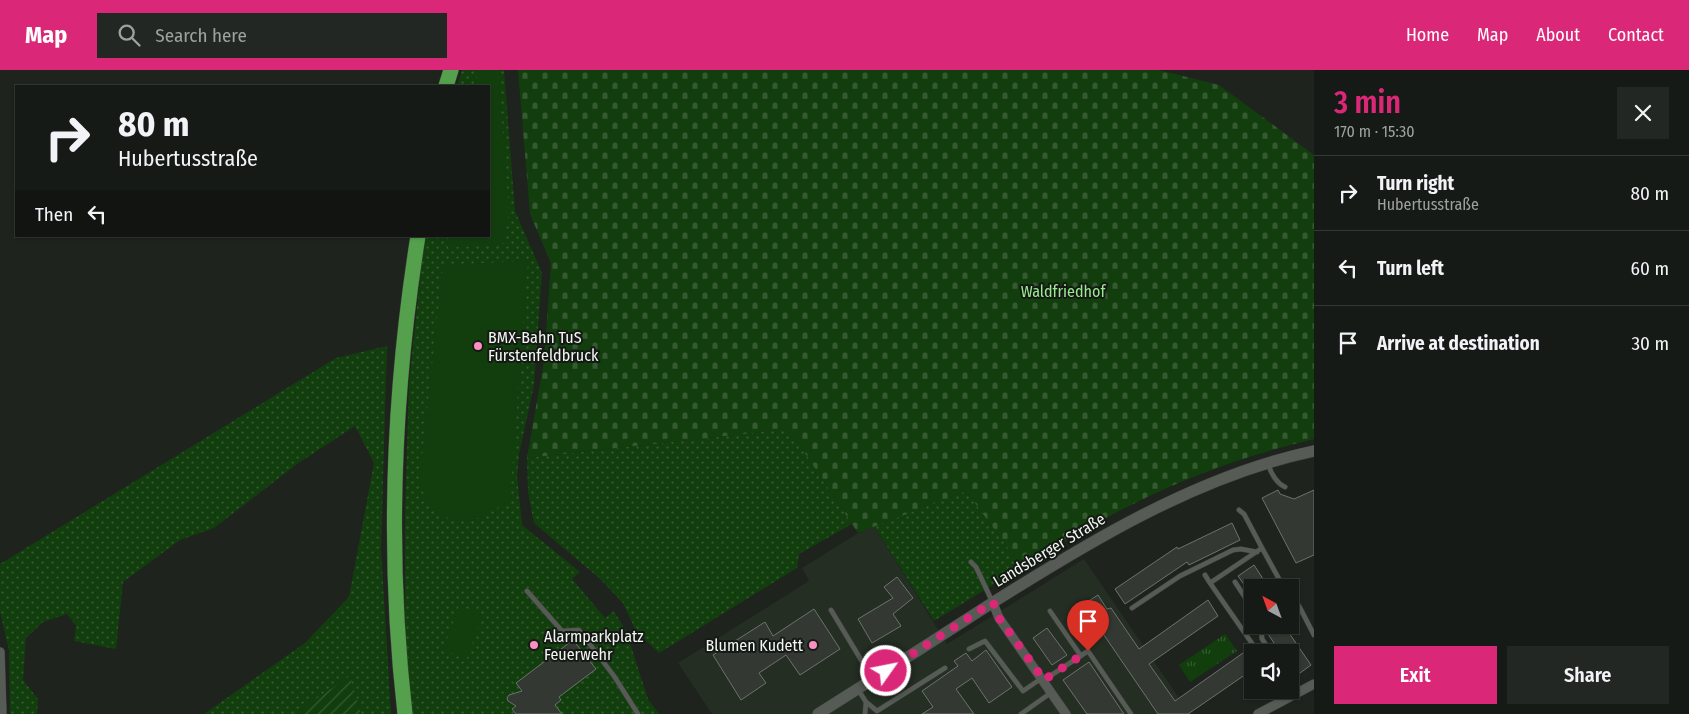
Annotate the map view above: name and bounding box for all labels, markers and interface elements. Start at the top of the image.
search box [97,13,447,58]
text: Map [25,21,67,49]
icon: search [115,21,143,49]
text: Search here [155,24,247,47]
text: Home [1406,24,1449,46]
text: Map [1477,24,1508,46]
text: About [1536,24,1580,46]
text: Contact [1608,24,1664,46]
text: 3 min [1334,85,1401,121]
button: close [1617,87,1669,139]
text: 80 m [118,103,190,145]
icon: right [35,105,100,170]
text: 170 m · 15:30 [1334,122,1415,141]
text: Hubertusstraße [118,145,258,172]
text: Turn right [1377,172,1454,195]
icon: right [1334,179,1362,207]
text: 80 m [1631,182,1669,205]
text: Hubertusstraße [1377,195,1479,214]
icon: left [83,200,111,228]
text: Then [35,203,73,226]
icon: left [1334,254,1362,282]
text: Turn left [1377,257,1444,280]
text: 60 m [1631,257,1669,280]
park label: Waldfriedhof [1021,282,1106,301]
place label: BMX-Bahn TuS Fürstenfeldbruck [488,328,599,365]
icon: arrive [1334,329,1362,357]
text: Arrive at destination [1377,332,1540,355]
text: 30 m [1631,332,1669,355]
marker: BMX-Bahn TuS Fürstenfeldbruck [472,340,484,352]
street label: Landsberger Straße [989,509,1109,591]
north arrow [1244,579,1299,634]
map controls [1244,579,1299,699]
pin [1067,600,1109,651]
icon: arrive [1074,607,1102,635]
place label: Alarmparkplatz Feuerwehr [544,627,644,664]
place label: Blumen Kudett [706,636,804,655]
marker: Alarmparkplatz Feuerwehr [528,639,540,651]
marker: Blumen Kudett [807,639,819,651]
position arrow [859,644,911,696]
button: sound [1244,644,1299,699]
button: Exit [1334,646,1497,704]
button: Share [1507,646,1669,704]

